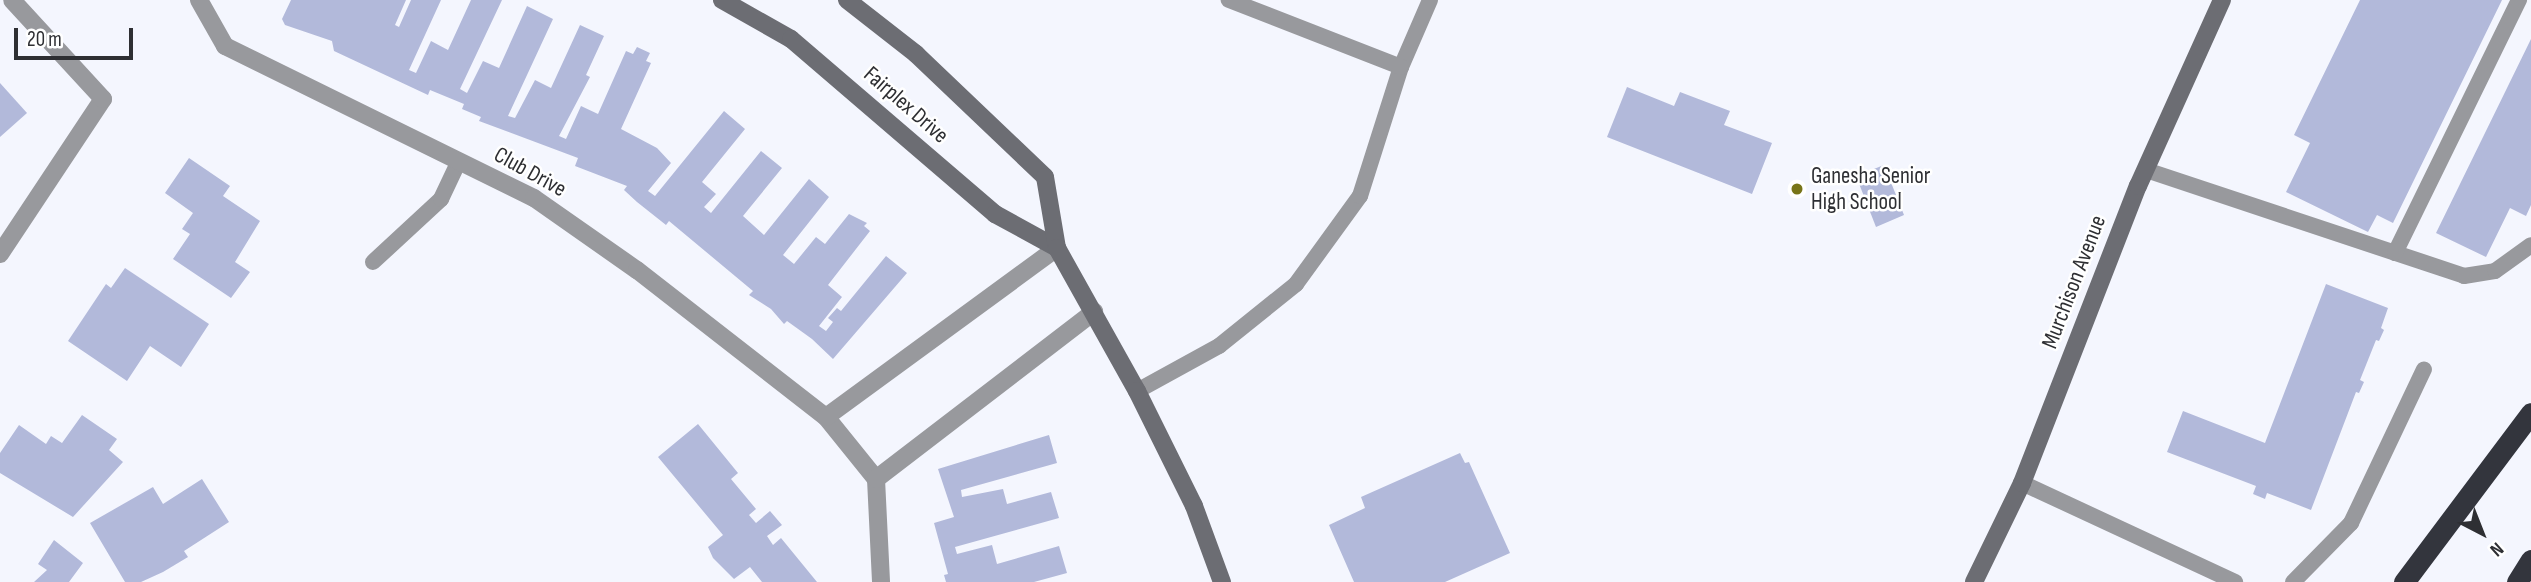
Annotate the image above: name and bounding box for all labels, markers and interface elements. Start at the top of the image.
scale bar [18,14,136,58]
text: 20 m [27,27,62,52]
street label: Fairplex Drive [858,61,954,149]
street label: Club Drive [489,141,571,203]
place label: Ganesha Senior High School [1811,162,1930,216]
marker: Ganesha Senior High School [1789,181,1805,197]
street label: Murchison Avenue [2036,212,2112,352]
north arrow [2447,498,2517,568]
text: N [2485,537,2508,561]

